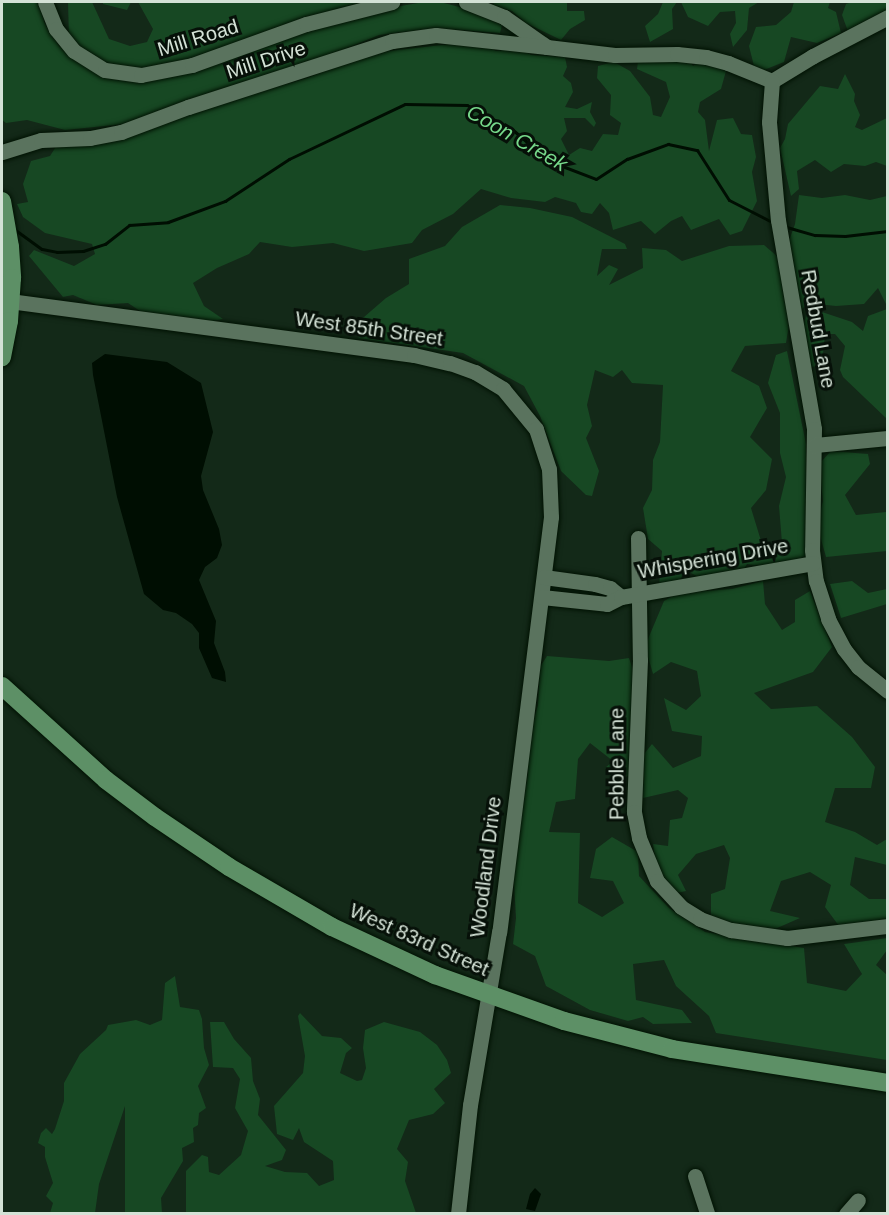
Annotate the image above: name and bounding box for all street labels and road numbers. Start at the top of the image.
street label: Mill Road [155,14,241,62]
street label: Mill Drive [223,36,309,84]
street label: Redbud Lane [796,268,840,390]
street label: West 85th Street [294,307,444,351]
street label: Whispering Drive [636,534,790,584]
street label: Pebble Lane [605,708,629,820]
street label: Woodland Drive [465,795,507,939]
street label: West 83rd Street [346,899,492,981]

